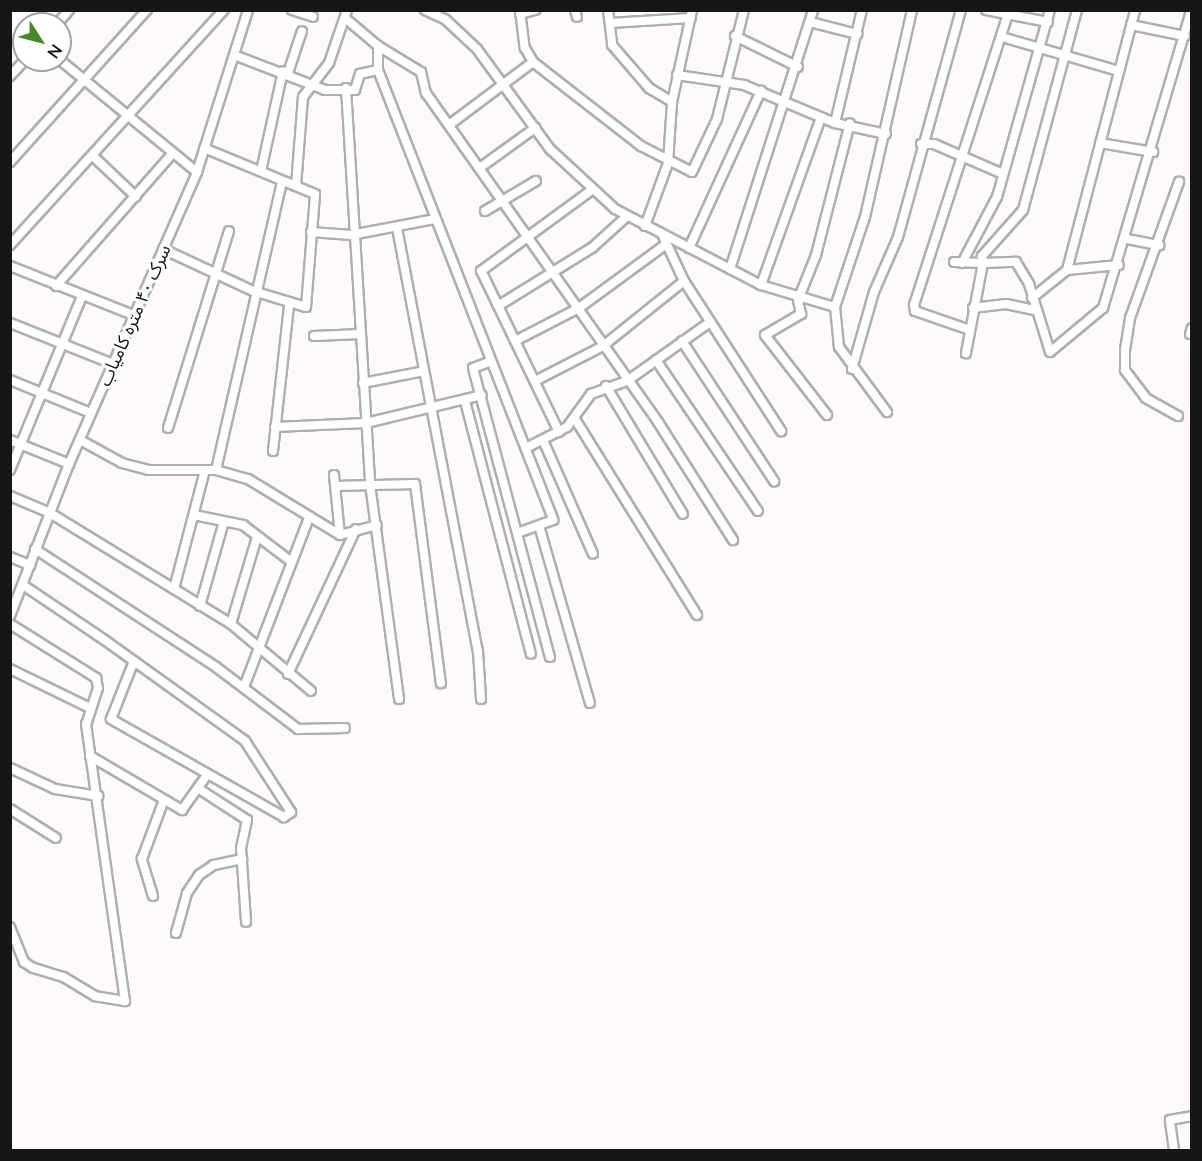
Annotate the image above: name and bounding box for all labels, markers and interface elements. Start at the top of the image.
north arrow [12,12,72,72]
text: N [44,41,67,62]
street label: سرک ۴۰ متره کامیاب [93,241,175,389]

